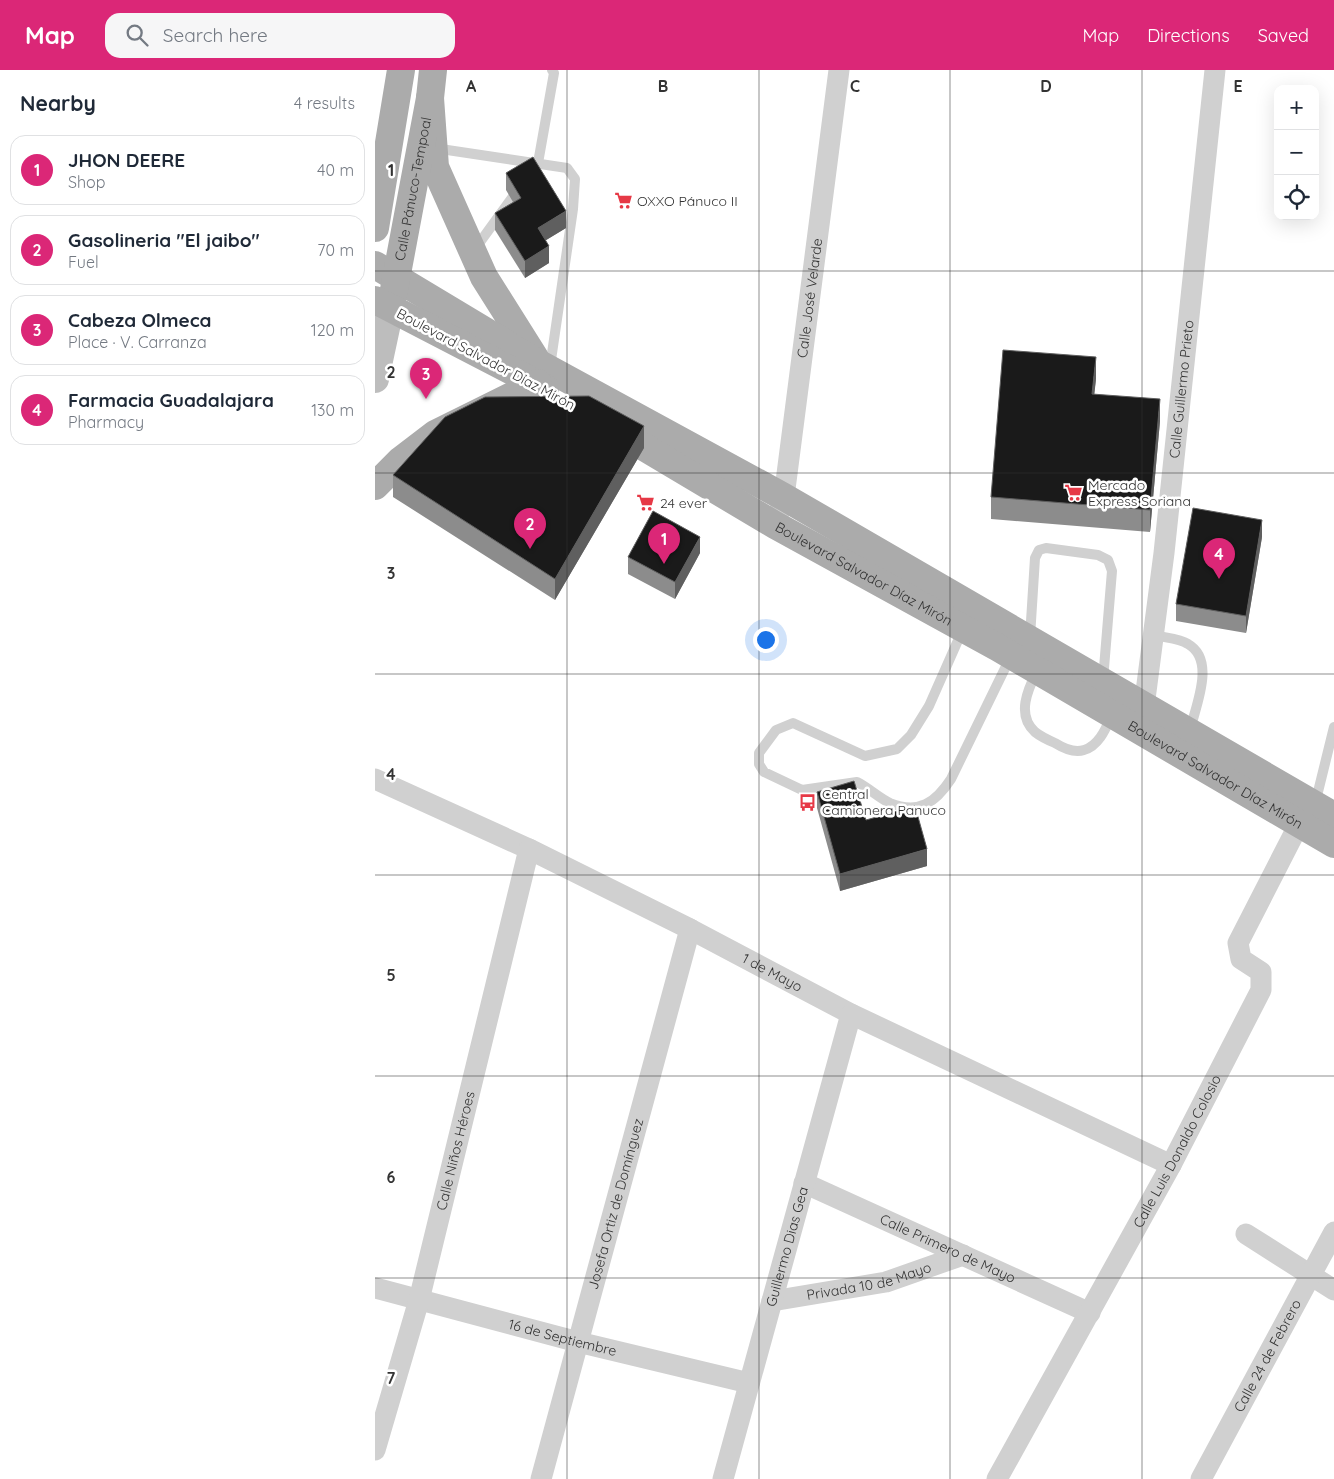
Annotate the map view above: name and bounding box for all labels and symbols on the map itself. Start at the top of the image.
text: A [466,76,477,96]
text: B [658,76,668,96]
text: C [850,76,860,96]
text: D [1040,76,1052,96]
text: E [1233,76,1243,96]
street label: Calle Pánuco-Tempoal [391,115,435,262]
text: 1 [388,160,394,180]
supermarket icon: OXXO Pánuco II [613,191,633,211]
place label: OXXO Pánuco II [637,192,738,210]
street label: Calle José Velarde [793,237,826,359]
street label: Boulevard Salvador Díaz Mirón [394,304,578,414]
street label: Calle Guillermo Prieto [1165,319,1198,459]
pin: 3 [410,358,442,399]
text: 2 [386,362,396,382]
place label: Mercado Express Soriana [1088,476,1191,510]
supermarket icon: Mercado Express Soriana [1064,483,1084,503]
supermarket icon: 24 ever [636,493,656,513]
place label: 24 ever [660,494,708,512]
pin: 2 [514,508,546,549]
street label: Boulevard Salvador Díaz Mirón [772,518,956,630]
pin: 1 [648,523,680,564]
pin: 4 [1203,538,1235,579]
text: 3 [387,563,395,583]
your location [753,627,779,653]
street label: Boulevard Salvador Díaz Mirón [1125,717,1306,833]
text: 4 [386,764,396,784]
place label: Central Camionera Panuco [822,785,946,819]
bus stop icon: Central Camionera Panuco [798,792,818,812]
street label: 1 de Mayo [739,949,806,996]
text: 5 [386,965,396,985]
street label: Calle Luis Donaldo Colosio [1129,1072,1225,1231]
street label: Calle Niños Héroes [432,1089,479,1212]
street label: Josefa Ortiz de Domínguez [584,1116,647,1292]
text: 6 [387,1167,396,1187]
street label: Guillermo Dias Gea [762,1185,812,1309]
street label: Calle Primero de Mayo [877,1210,1019,1287]
street label: Privada 10 de Mayo [805,1258,933,1304]
street label: Calle 24 de Febrero [1230,1296,1305,1415]
street label: 16 de Septiembre [507,1315,619,1360]
text: 7 [387,1368,396,1388]

